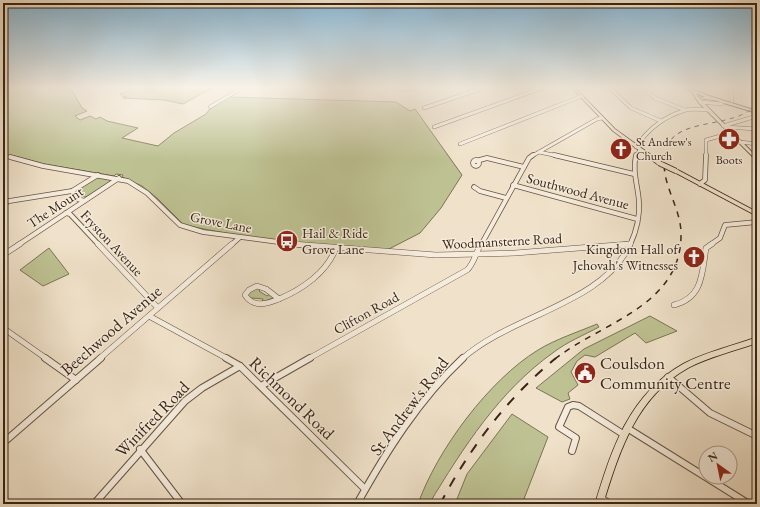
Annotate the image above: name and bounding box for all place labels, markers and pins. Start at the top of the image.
pharmacy icon: Boots [716,126,742,152]
place label: St Andrew's Church [636,134,692,164]
church icon: St Andrew's Church [608,136,634,162]
place label: Boots [716,152,742,168]
place label: Hail & Ride Grove Lane [302,224,368,258]
bus stop icon: Hail & Ride Grove Lane [274,228,300,254]
place label: Kingdom Hall of Jehovah's Witnesses [572,240,680,274]
church icon: Kingdom Hall of Jehovah's Witnesses [681,244,707,270]
place label: Coulsdon Community Centre [600,352,731,394]
public building icon: Coulsdon Community Centre [572,360,598,386]

